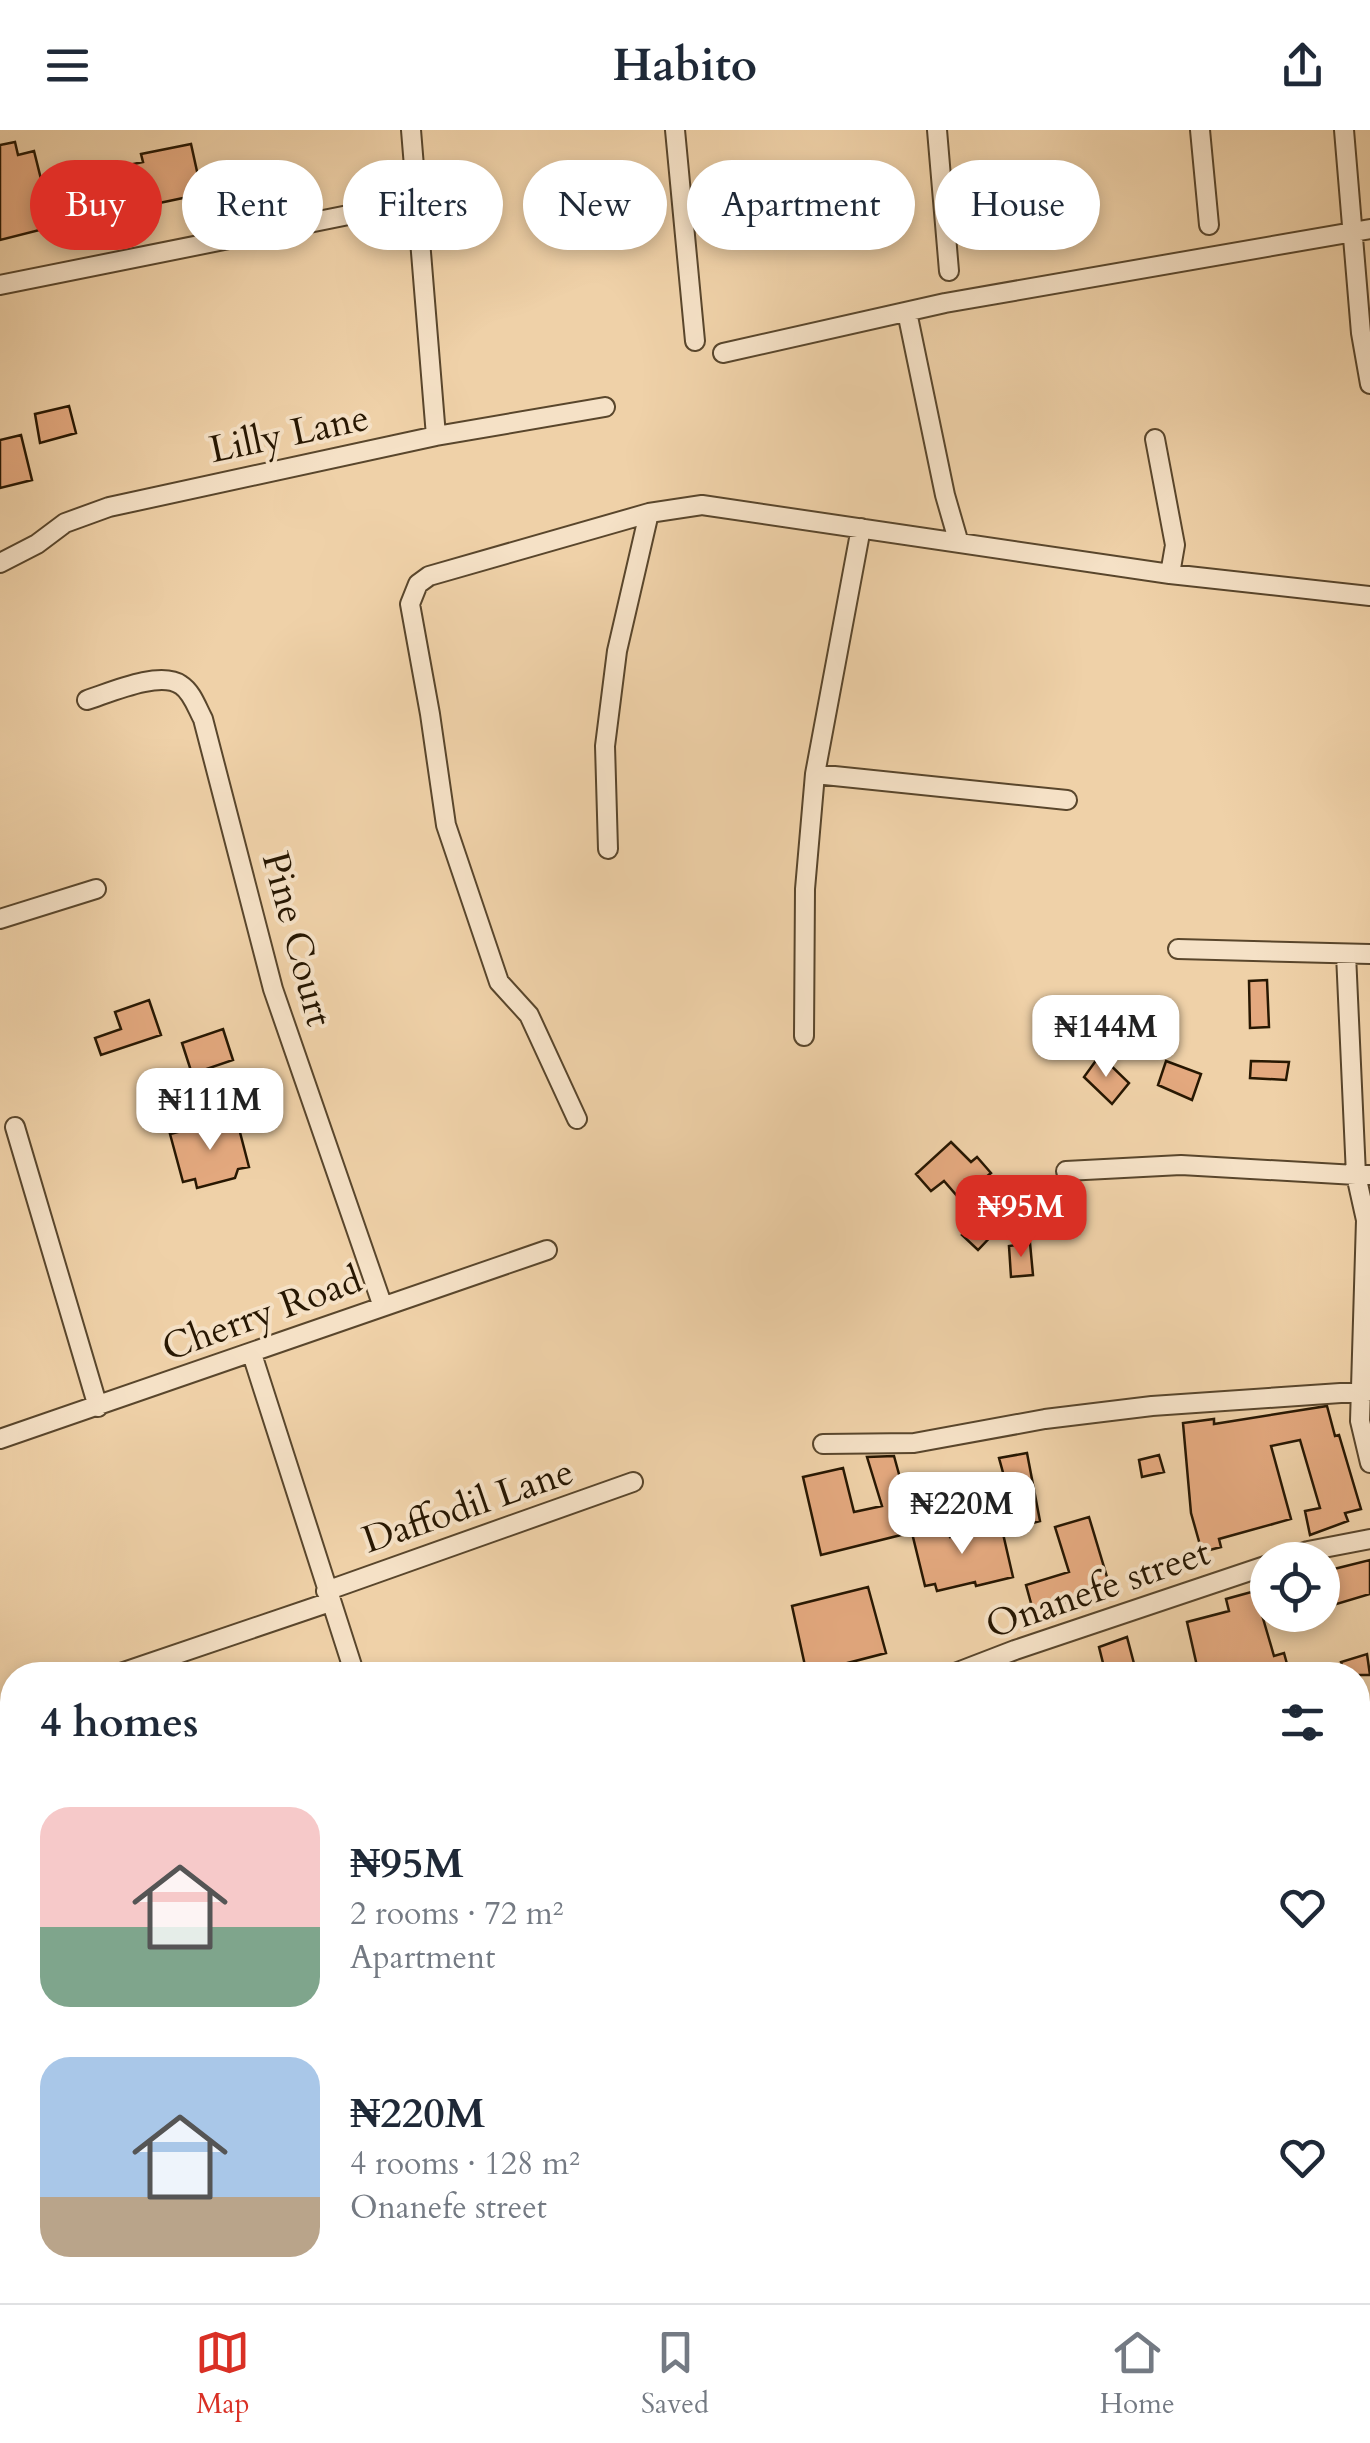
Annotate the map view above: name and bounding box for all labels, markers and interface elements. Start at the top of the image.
text: Habito [613,35,757,96]
icon: menu [40,38,95,93]
icon: share [1275,38,1330,93]
chip: Buy [30,160,162,250]
chip: Rent [182,160,323,250]
chip: Filters [343,160,503,250]
chip: New [523,160,667,250]
chip: Apartment [687,160,915,250]
chip: House [935,160,1100,250]
street label: Lilly Lane [205,392,373,476]
street label: Pine Court [249,846,345,1032]
pin: ₦144M [1036,995,1176,1080]
text: ₦144M [1054,1005,1158,1049]
pin: ₦111M [140,1068,280,1153]
text: ₦111M [158,1078,262,1122]
pin: ₦95M [962,1175,1080,1260]
text: ₦95M [978,1185,1064,1229]
street label: Cherry Road [155,1254,369,1374]
street label: Daffodil Lane [356,1446,580,1566]
pin: ₦220M [892,1472,1032,1557]
text: ₦220M [910,1482,1014,1526]
street label: Onanefe street [979,1526,1217,1652]
map controls [1250,1542,1340,1632]
button: locate [1250,1542,1340,1632]
text: 4 homes [40,1694,198,1751]
icon: filters [1275,1695,1330,1750]
text: ₦95M [350,1835,464,1892]
icon: home [120,1847,240,1967]
icon: heart [1275,1880,1330,1935]
text: 2 rooms · 72 m² [350,1892,563,1936]
text: Apartment [350,1936,495,1980]
text: ₦220M [350,2085,486,2142]
icon: home [120,2097,240,2217]
icon: heart [1275,2130,1330,2185]
text: 4 rooms · 128 m² [350,2142,580,2186]
text: Onanefe street [350,2186,547,2230]
tab: Map [195,2325,250,2423]
tab: Saved [641,2325,709,2423]
tab: Home [1100,2325,1175,2423]

